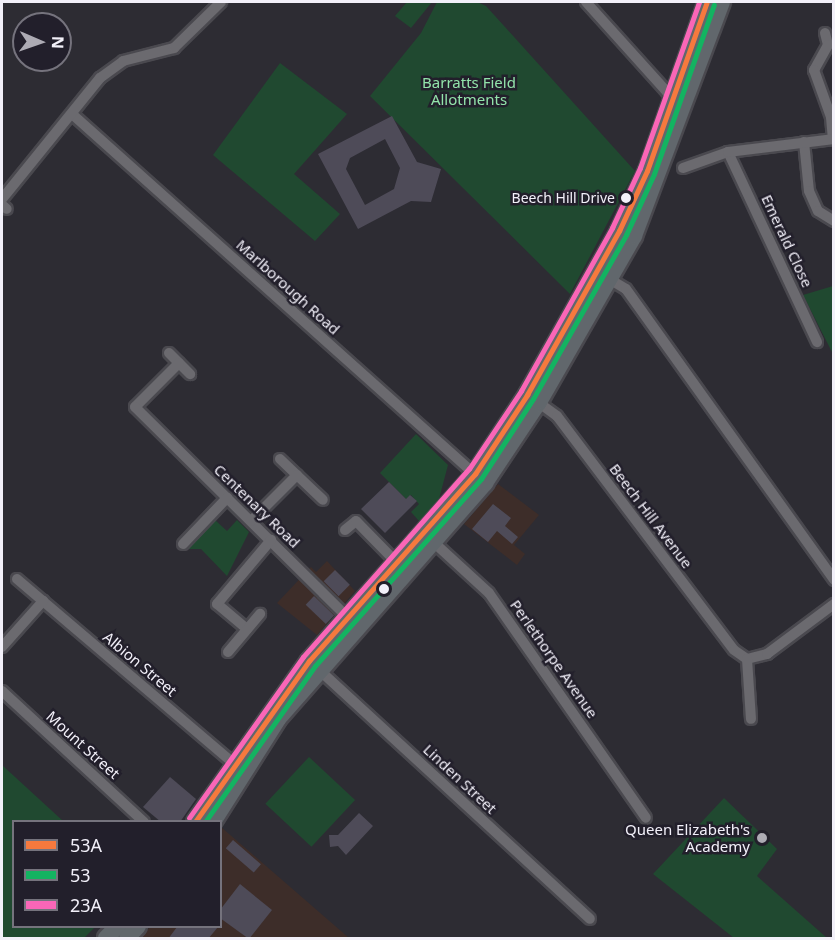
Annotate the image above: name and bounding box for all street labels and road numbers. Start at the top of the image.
street label: Emerald Close [758,192,816,290]
street label: Marlborough Road [233,236,343,338]
street label: Centenary Road [210,460,304,552]
street label: Beech Hill Avenue [606,460,696,572]
street label: Perlethorpe Avenue [506,596,602,722]
street label: Albion Street [99,628,181,700]
street label: Mount Street [43,707,123,783]
street label: Linden Street [420,740,500,818]

